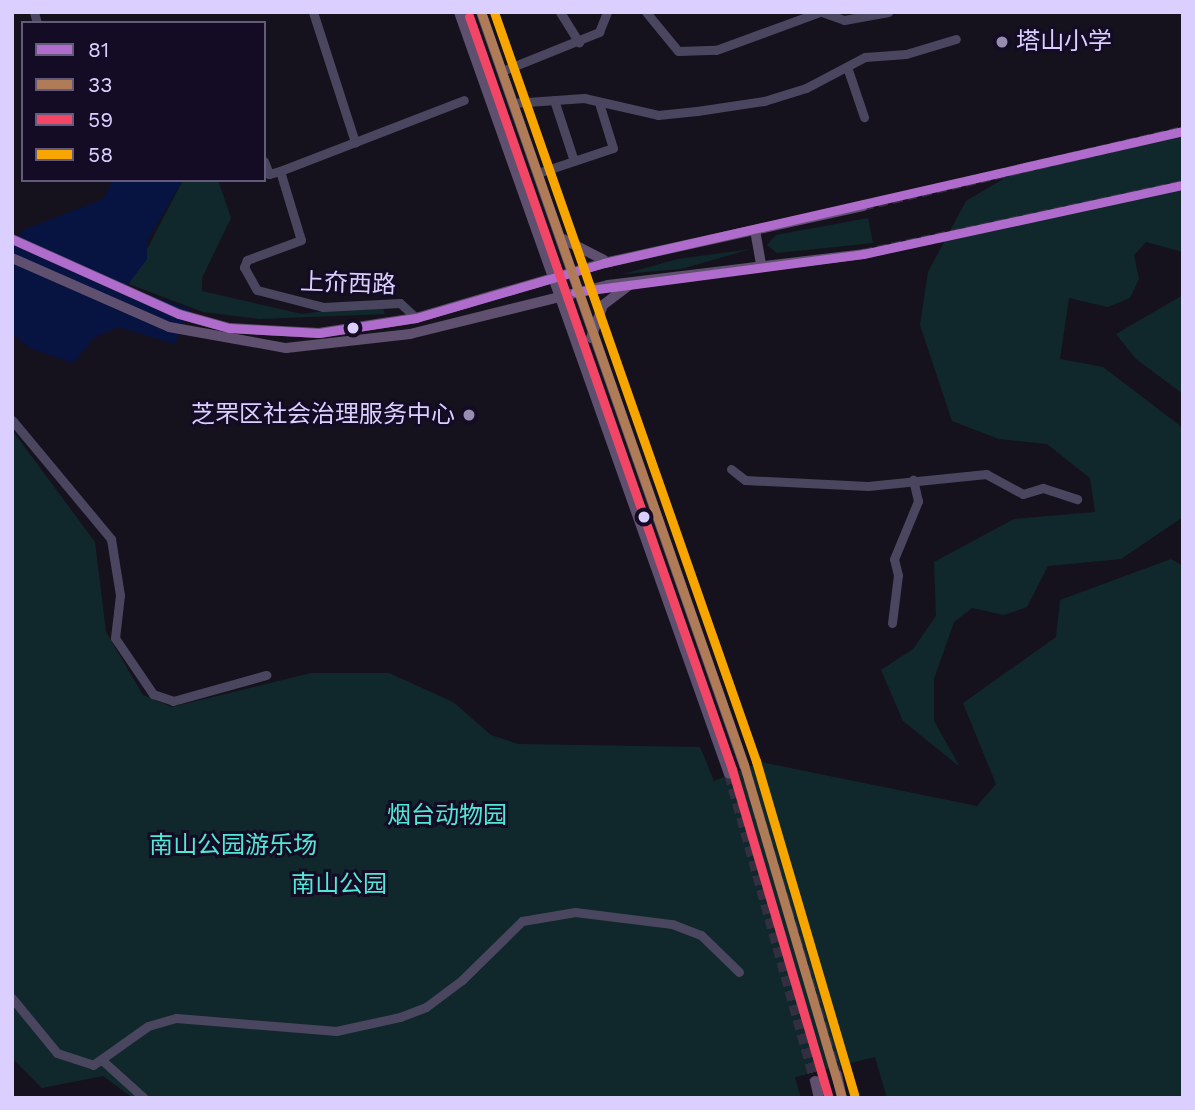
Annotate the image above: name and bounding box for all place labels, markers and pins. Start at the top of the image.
place label: 塔山小学 [1016,28,1112,56]
marker: 塔山小学 [994,34,1010,50]
unlabelled marker [346,321,360,335]
place label: 芝罘区社会治理服务中心 [191,401,455,429]
marker: 芝罘区社会治理服务中心 [461,407,477,423]
unlabelled marker [637,510,651,524]

